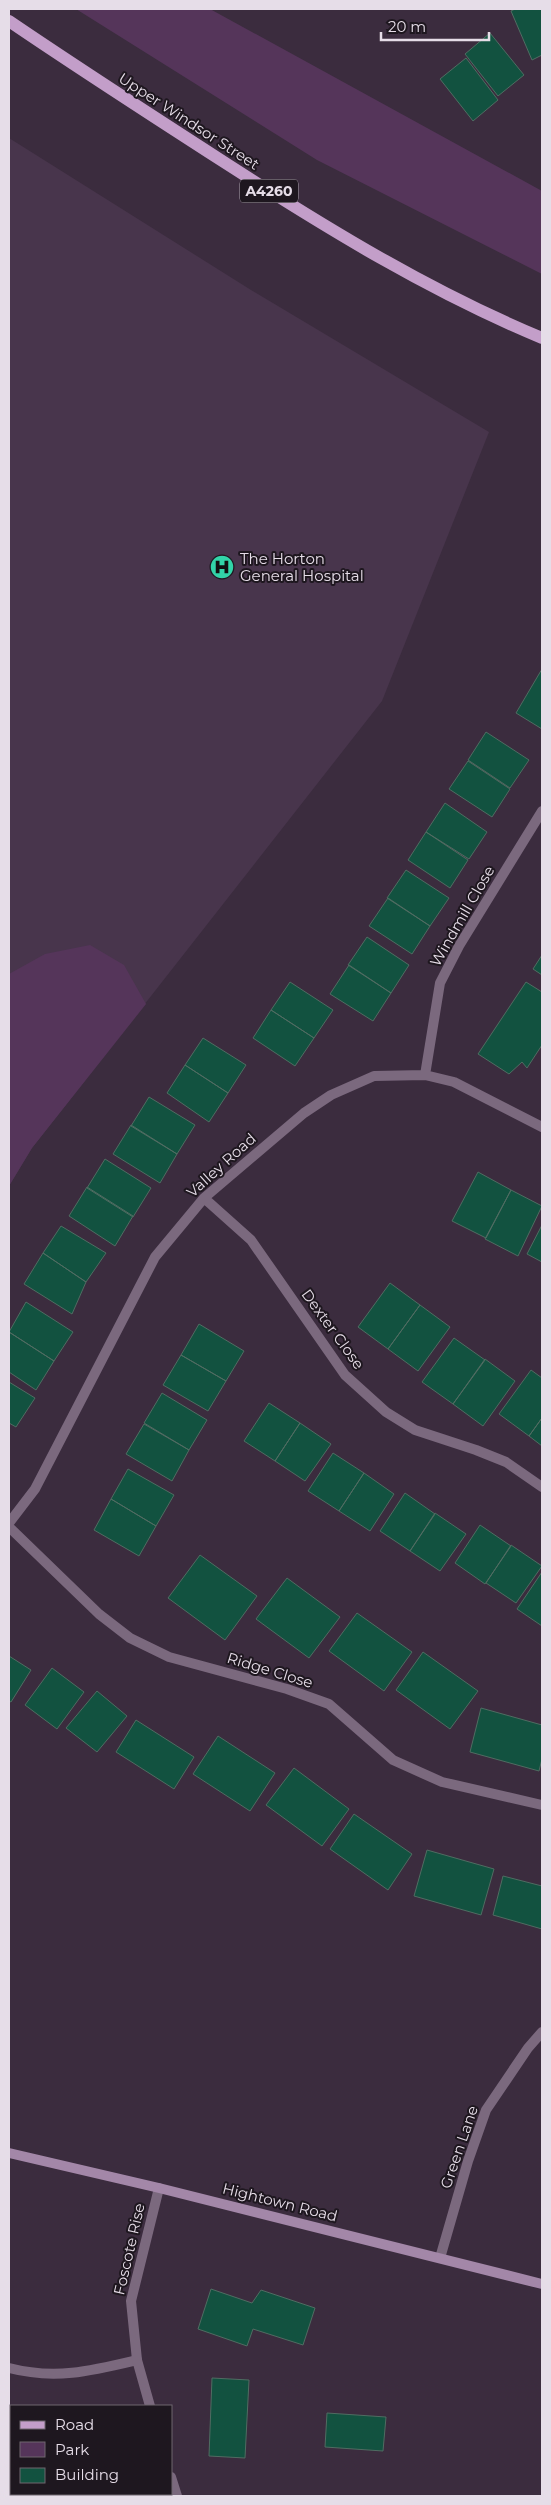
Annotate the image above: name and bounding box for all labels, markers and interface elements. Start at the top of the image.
scale bar [381,10,488,42]
text: 20 m [388,17,426,36]
street label: Upper Windsor Street [115,68,263,174]
road number: A4260 [240,180,298,202]
place label: The Horton General Hospital [240,549,364,585]
hospital icon: The Horton General Hospital [209,554,235,580]
street label: Windmill Close [425,862,499,970]
street label: Valley Road [182,1129,260,1201]
street label: Dexter Close [298,1285,368,1373]
street label: Ridge Close [225,1648,315,1692]
street label: Green Lane [436,2103,482,2191]
street label: Hightown Road [220,2178,340,2226]
street label: Foscote Rise [109,2201,149,2297]
legend [10,2405,172,2495]
text: Road [55,2415,94,2434]
text: Park [55,2440,89,2459]
text: Building [55,2465,119,2484]

